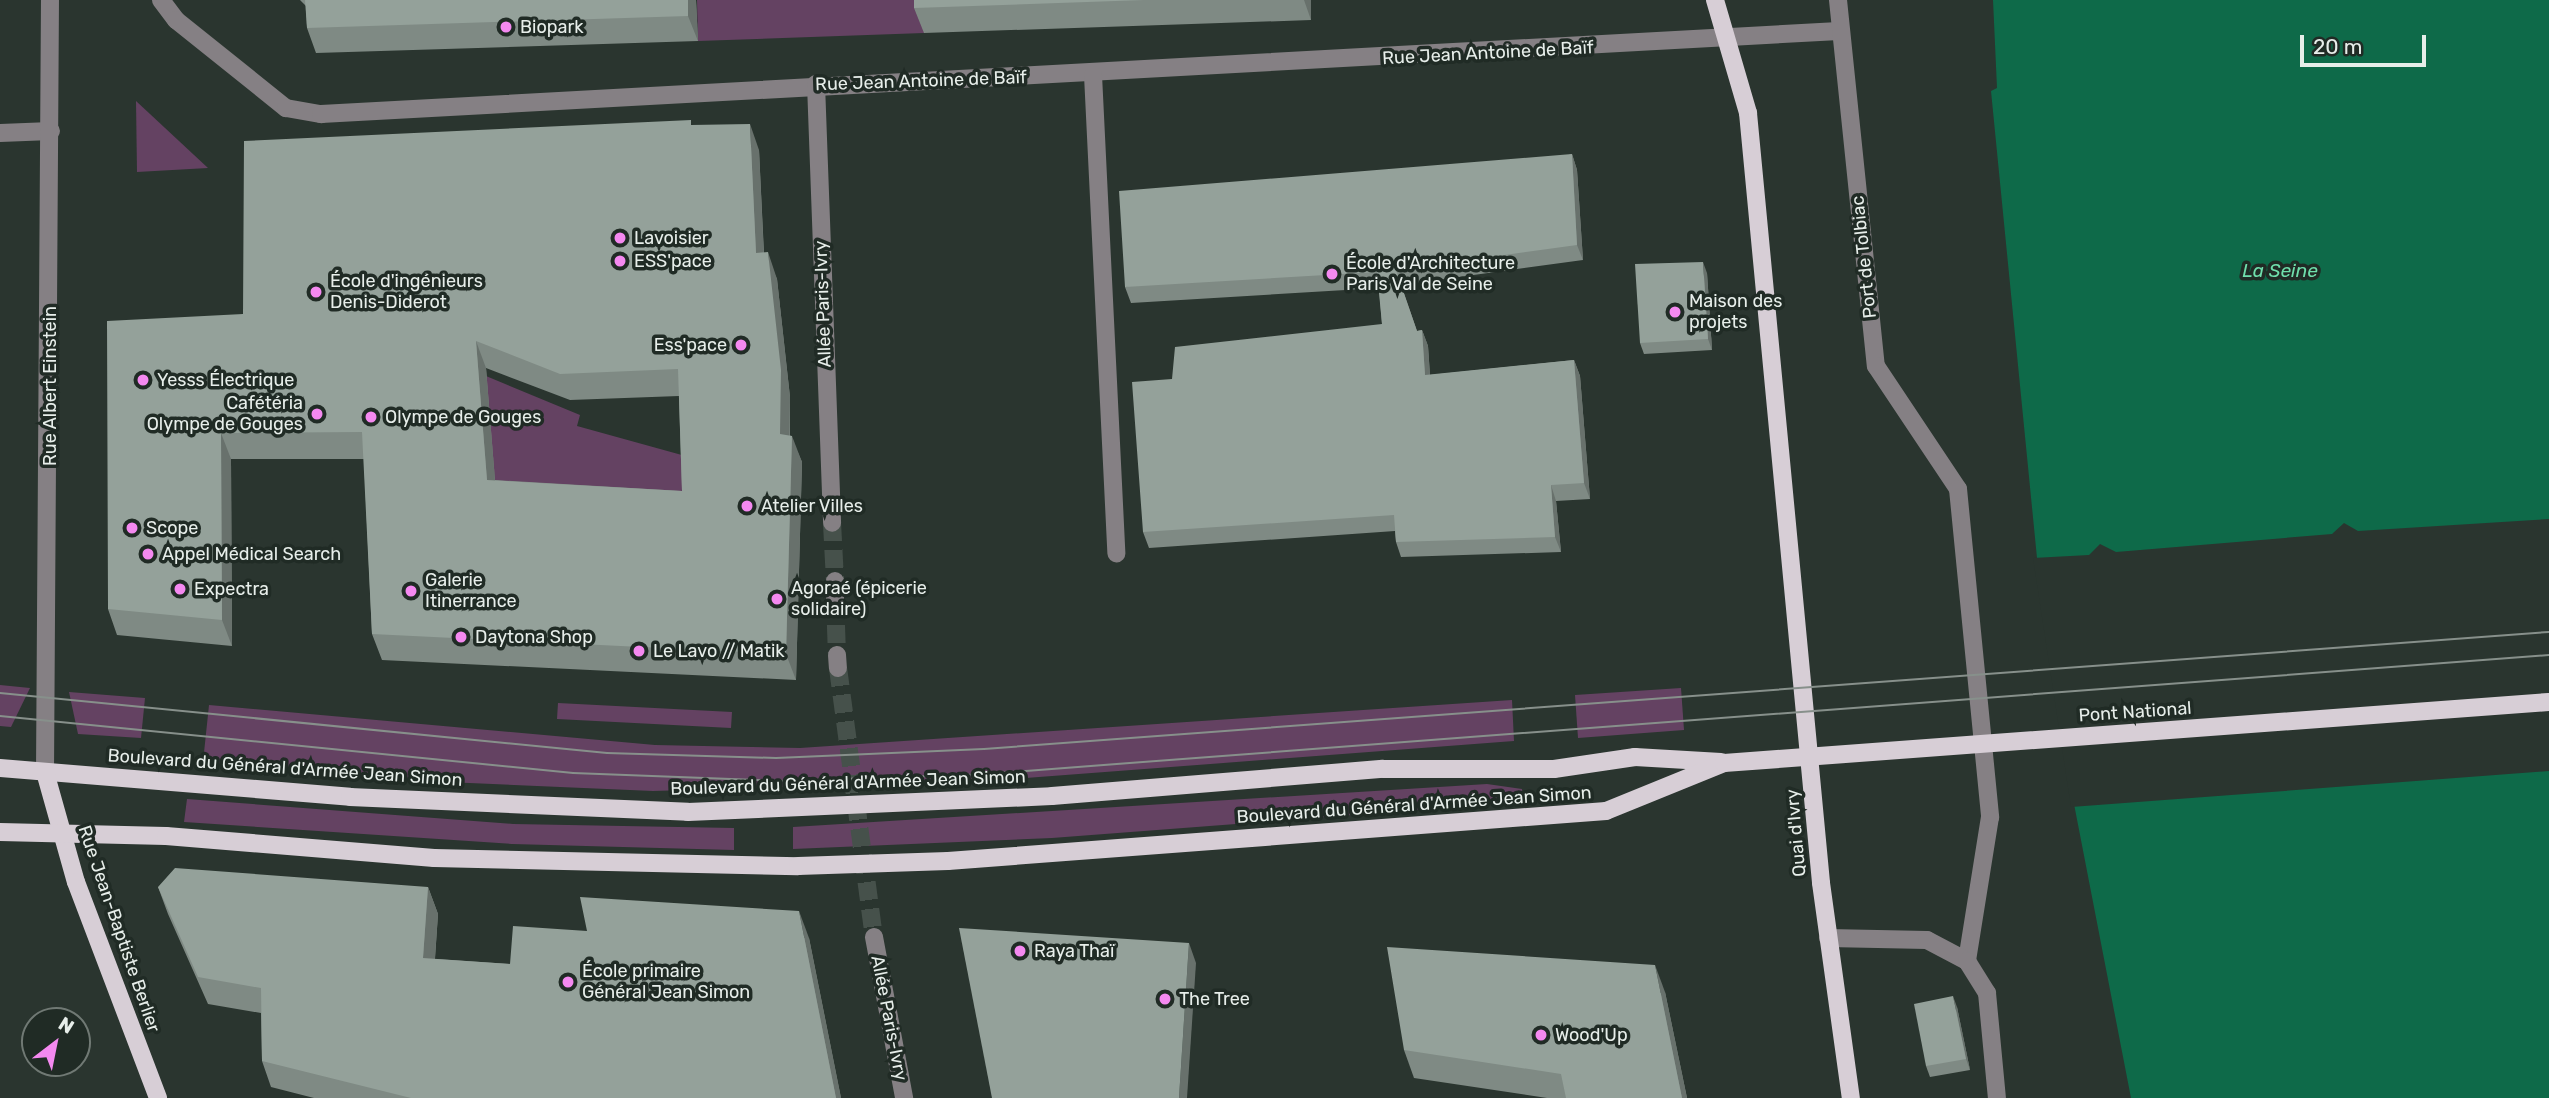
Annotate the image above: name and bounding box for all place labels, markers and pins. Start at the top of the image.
place label: Biopark [520,16,584,38]
marker: Biopark [498,19,514,35]
place label: Lavoisier [634,227,709,249]
marker: Lavoisier [612,230,628,246]
place label: ESS'pace [634,250,712,272]
marker: ESS'pace [612,253,628,269]
place label: École d'Architecture Paris Val de Seine [1346,253,1515,296]
marker: École d'Architecture Paris Val de Seine [1324,266,1340,282]
place label: École d'ingénieurs Denis-Diderot [330,271,483,314]
marker: École d'ingénieurs Denis-Diderot [308,284,324,300]
place label: Maison des projets [1689,291,1782,334]
marker: Maison des projets [1667,304,1683,320]
place label: Ess'pace [654,334,727,356]
marker: Ess'pace [733,337,749,353]
place label: Yesss Électrique [157,369,294,391]
marker: Yesss Électrique [135,372,151,388]
place label: Cafétéria Olympe de Gouges [147,393,303,436]
marker: Cafétéria Olympe de Gouges [309,406,325,422]
place label: Olympe de Gouges [385,406,541,428]
marker: Olympe de Gouges [363,409,379,425]
place label: Atelier Villes [761,495,864,517]
marker: Atelier Villes [739,498,755,514]
place label: Scope [146,517,198,539]
marker: Scope [124,520,140,536]
place label: Appel Médical Search [162,543,341,565]
marker: Appel Médical Search [140,546,156,562]
place label: Galerie Itinerrance [425,570,517,612]
place label: Expectra [194,578,269,600]
place label: Agoraé (épicerie solidaire) [791,578,927,620]
marker: Expectra [172,581,188,597]
marker: Galerie Itinerrance [403,583,419,599]
marker: Agoraé (épicerie solidaire) [769,591,785,607]
place label: Daytona Shop [475,626,593,648]
marker: Daytona Shop [453,629,469,645]
place label: Le Lavo // Matik [653,640,785,662]
marker: Le Lavo // Matik [631,643,647,659]
place label: Raya Thaï [1034,940,1115,962]
marker: Raya Thaï [1012,943,1028,959]
place label: École primaire Général Jean Simon [582,961,750,1004]
marker: École primaire Général Jean Simon [560,974,576,990]
place label: The Tree [1179,988,1250,1010]
marker: The Tree [1157,991,1173,1007]
place label: Wood'Up [1555,1024,1628,1046]
marker: Wood'Up [1533,1027,1549,1043]

